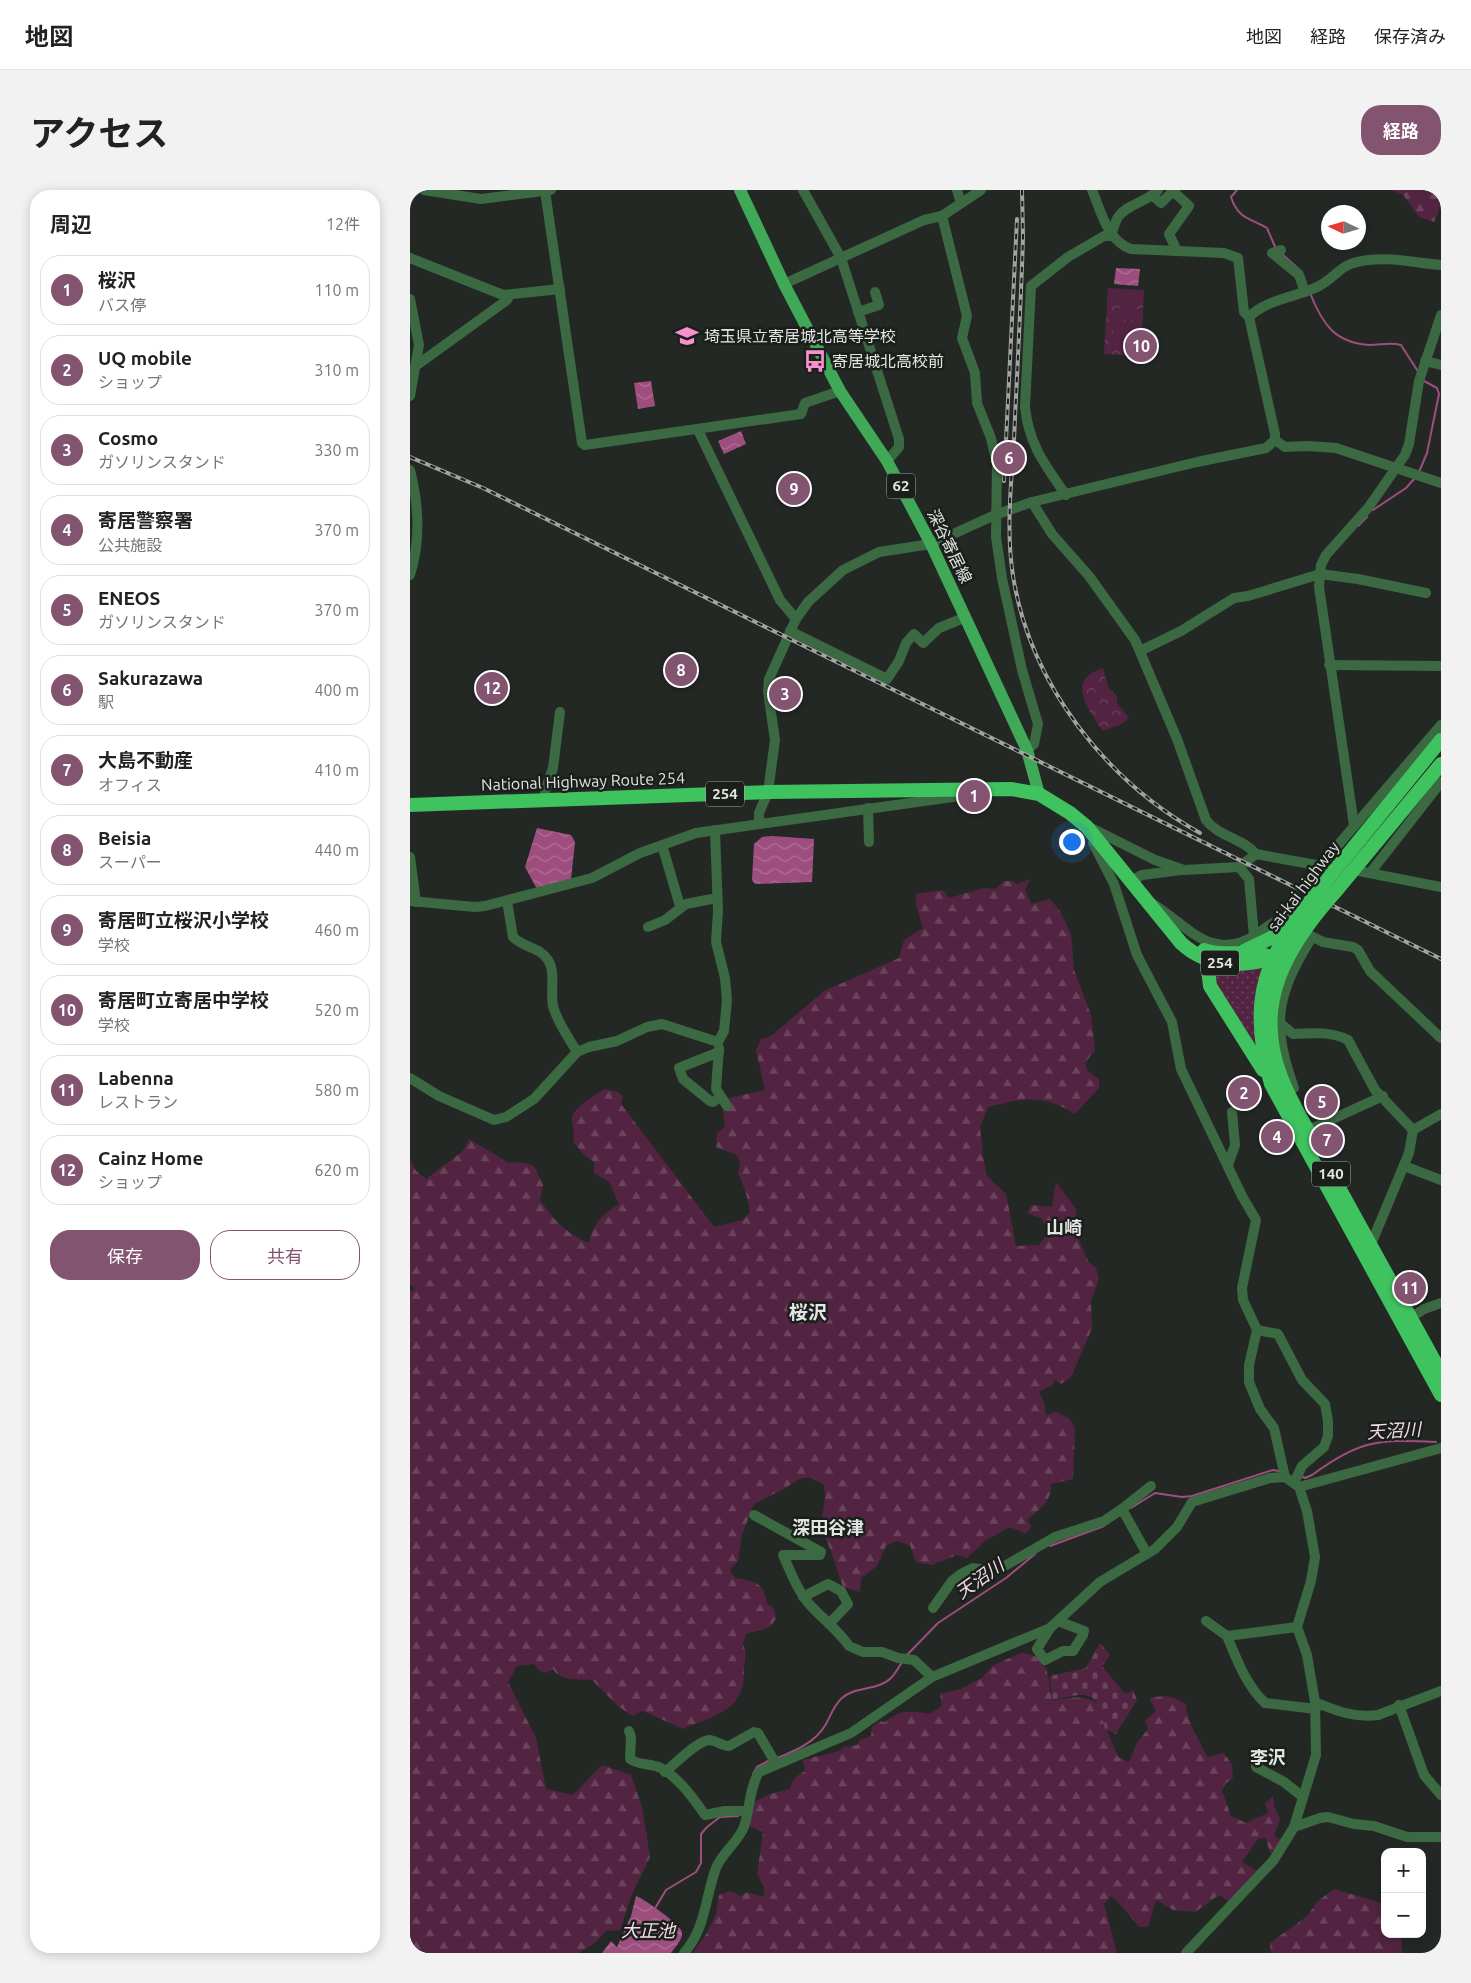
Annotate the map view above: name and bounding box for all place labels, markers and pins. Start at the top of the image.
school or university icon: 埼玉県立寄居城北高等学校 [674,323,700,349]
place label: 埼玉県立寄居城北高等学校 [704,327,896,345]
pin: 10 [1125,327,1157,365]
bus stop icon: 寄居城北高校前 [802,348,828,374]
place label: 寄居城北高校前 [832,352,944,370]
pin: 6 [993,439,1025,477]
pin: 9 [778,470,810,508]
pin: 8 [665,651,697,689]
pin: 12 [476,669,508,707]
pin: 3 [769,675,801,713]
pin: 1 [958,777,990,815]
pin: 2 [1228,1074,1260,1112]
pin: 5 [1306,1083,1338,1121]
pin: 4 [1261,1118,1293,1156]
pin: 7 [1311,1121,1343,1159]
pin: 11 [1394,1269,1426,1307]

